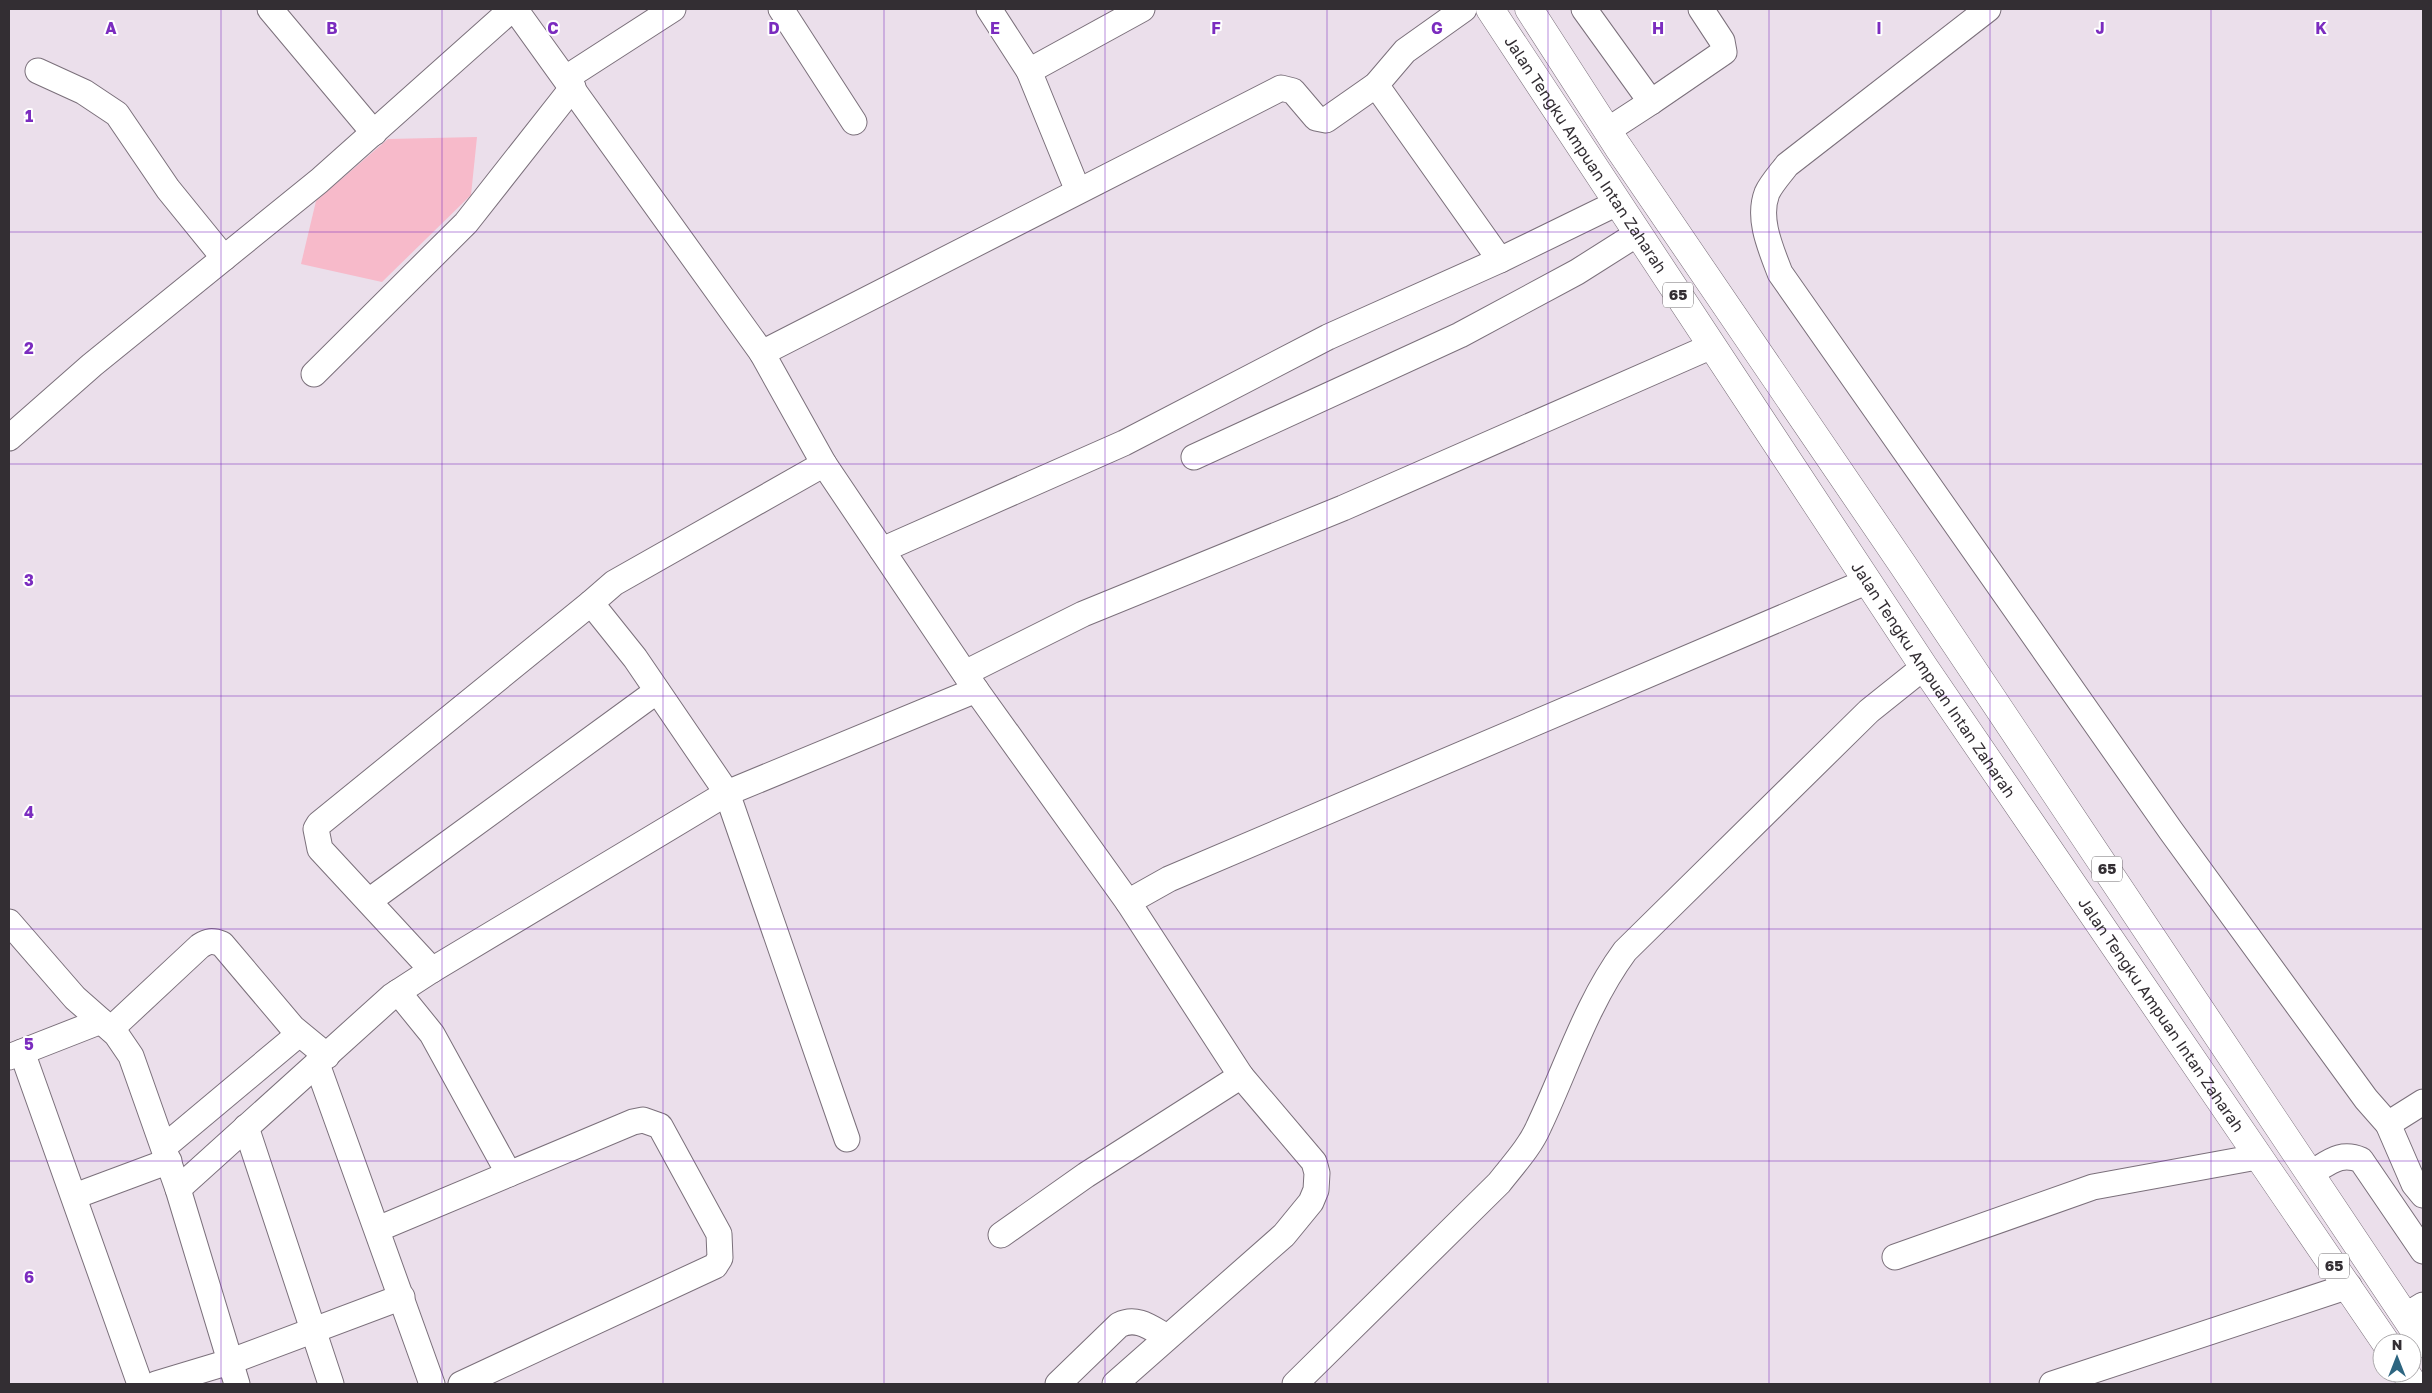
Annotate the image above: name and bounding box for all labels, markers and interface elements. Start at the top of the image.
text: A [105,18,117,38]
text: B [326,18,338,38]
text: C [547,18,559,38]
text: D [768,18,780,38]
text: E [990,18,1000,38]
text: F [1211,18,1221,38]
text: G [1431,18,1443,38]
text: H [1652,18,1664,38]
text: I [1876,18,1882,38]
text: J [2095,18,2105,38]
text: K [2315,18,2327,38]
street label: Jalan Tengku Ampuan Intan Zaharah [1500,32,1671,277]
text: 1 [25,106,33,126]
road number: 65 [1663,282,1693,308]
text: 2 [24,338,34,358]
street label: Jalan Tengku Ampuan Intan Zaharah [1847,558,2020,801]
text: 3 [24,570,34,590]
text: 4 [24,802,34,822]
road number: 65 [2092,856,2122,882]
street label: Jalan Tengku Ampuan Intan Zaharah [2074,893,2249,1136]
text: 5 [24,1034,34,1054]
road number: 65 [2319,1254,2349,1278]
text: 6 [24,1267,34,1287]
north arrow [2372,1333,2422,1383]
text: N [2392,1336,2402,1353]

